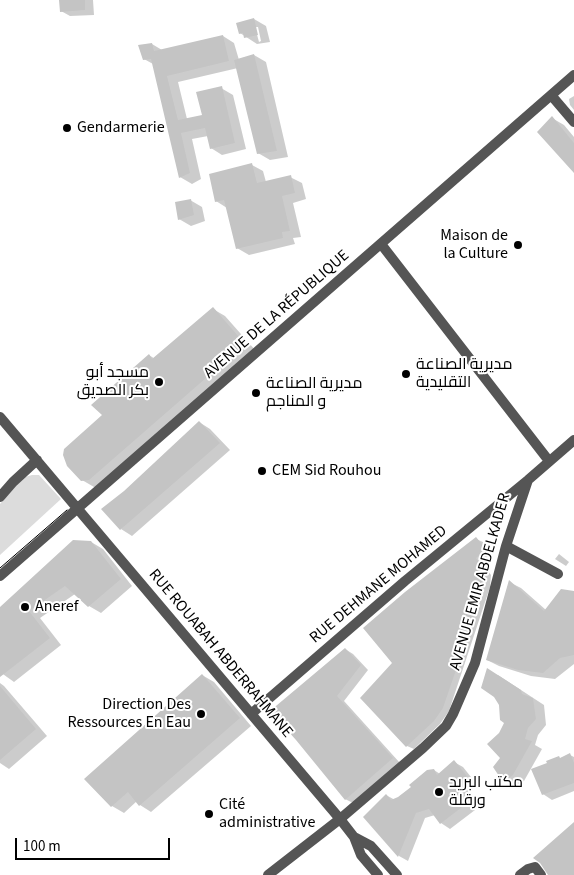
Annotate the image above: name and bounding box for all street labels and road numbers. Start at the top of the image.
street label: AVENUE DE LA RÉPUBLIQUE [200,247,354,383]
street label: AVENUE EMIR ABDELKADER [447,491,515,673]
street label: RUE DEHMANE MOHAMED [306,522,452,648]
street label: RUE ROUABAH ABDERRAHMANE [144,566,296,742]

